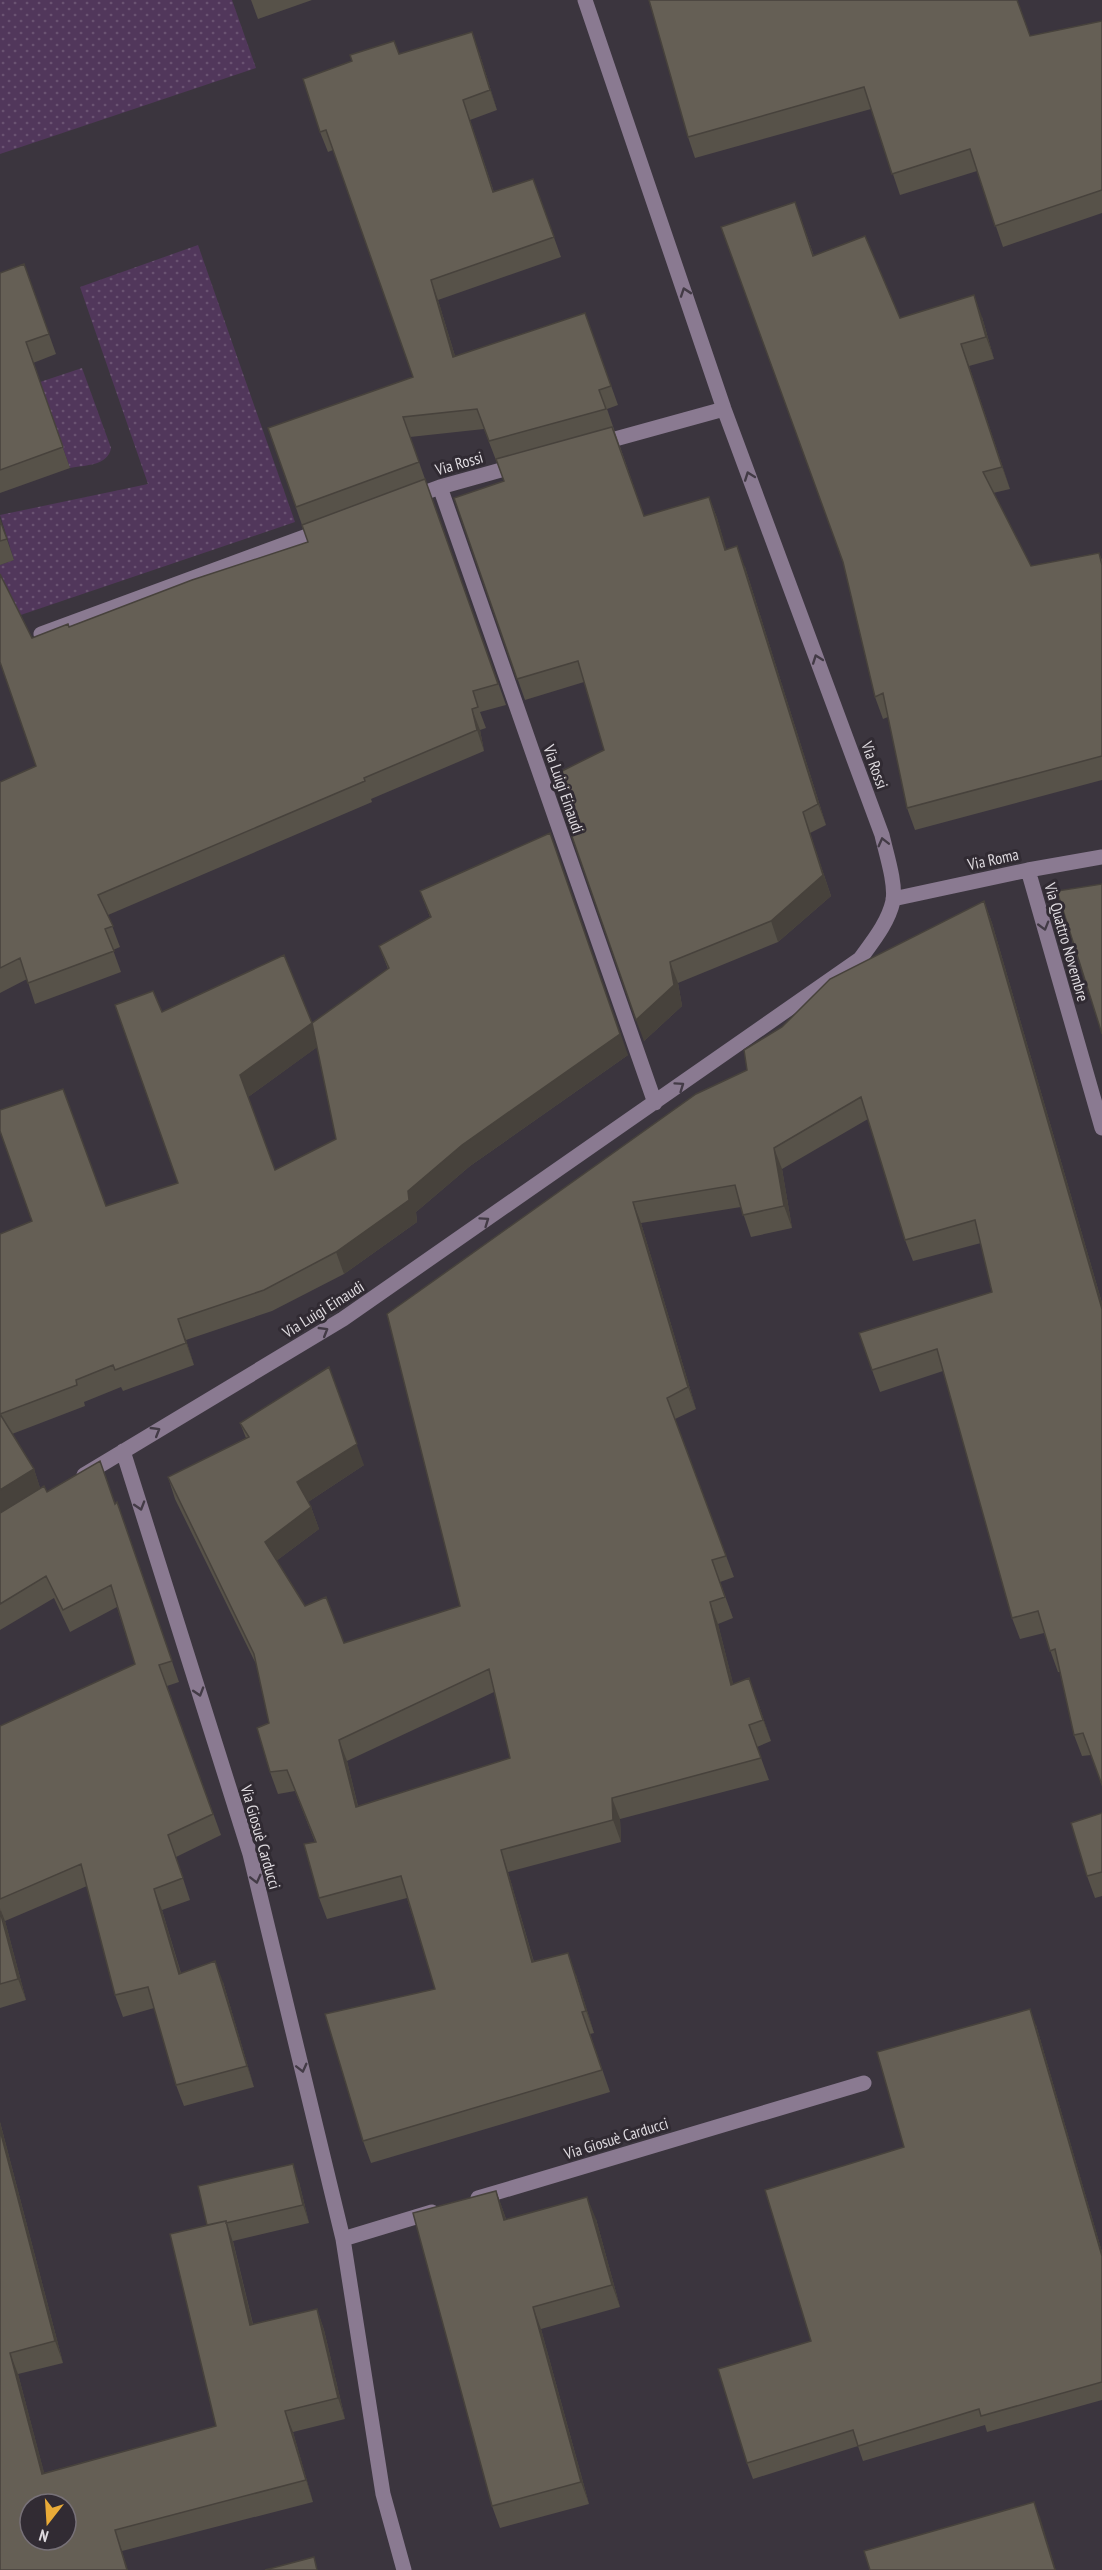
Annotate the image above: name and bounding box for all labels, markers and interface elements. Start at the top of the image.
one-way arrow [679,287,692,298]
street label: Via Rossi [432,447,485,480]
one-way arrow [744,471,756,482]
one-way arrow [811,654,824,665]
street label: Via Rossi [857,738,893,791]
street label: Via Luigi Einaudi [539,741,588,836]
one-way arrow [878,837,891,847]
street label: Via Roma [965,844,1020,874]
street label: Via Quattro Novembre [1040,879,1094,1004]
one-way arrow [1037,920,1049,931]
one-way arrow [673,1082,684,1093]
one-way arrow [478,1217,489,1228]
street label: Via Luigi Einaudi [278,1276,367,1342]
one-way arrow [318,1326,328,1338]
one-way arrow [150,1426,160,1438]
one-way arrow [133,1500,145,1511]
one-way arrow [192,1686,204,1697]
street label: Via Giosuè Carducci [236,1782,285,1891]
one-way arrow [248,1874,261,1884]
one-way arrow [294,2063,307,2073]
street label: Via Giosuè Carducci [561,2113,670,2164]
north arrow [18,2492,78,2552]
text: N [37,2526,51,2547]

